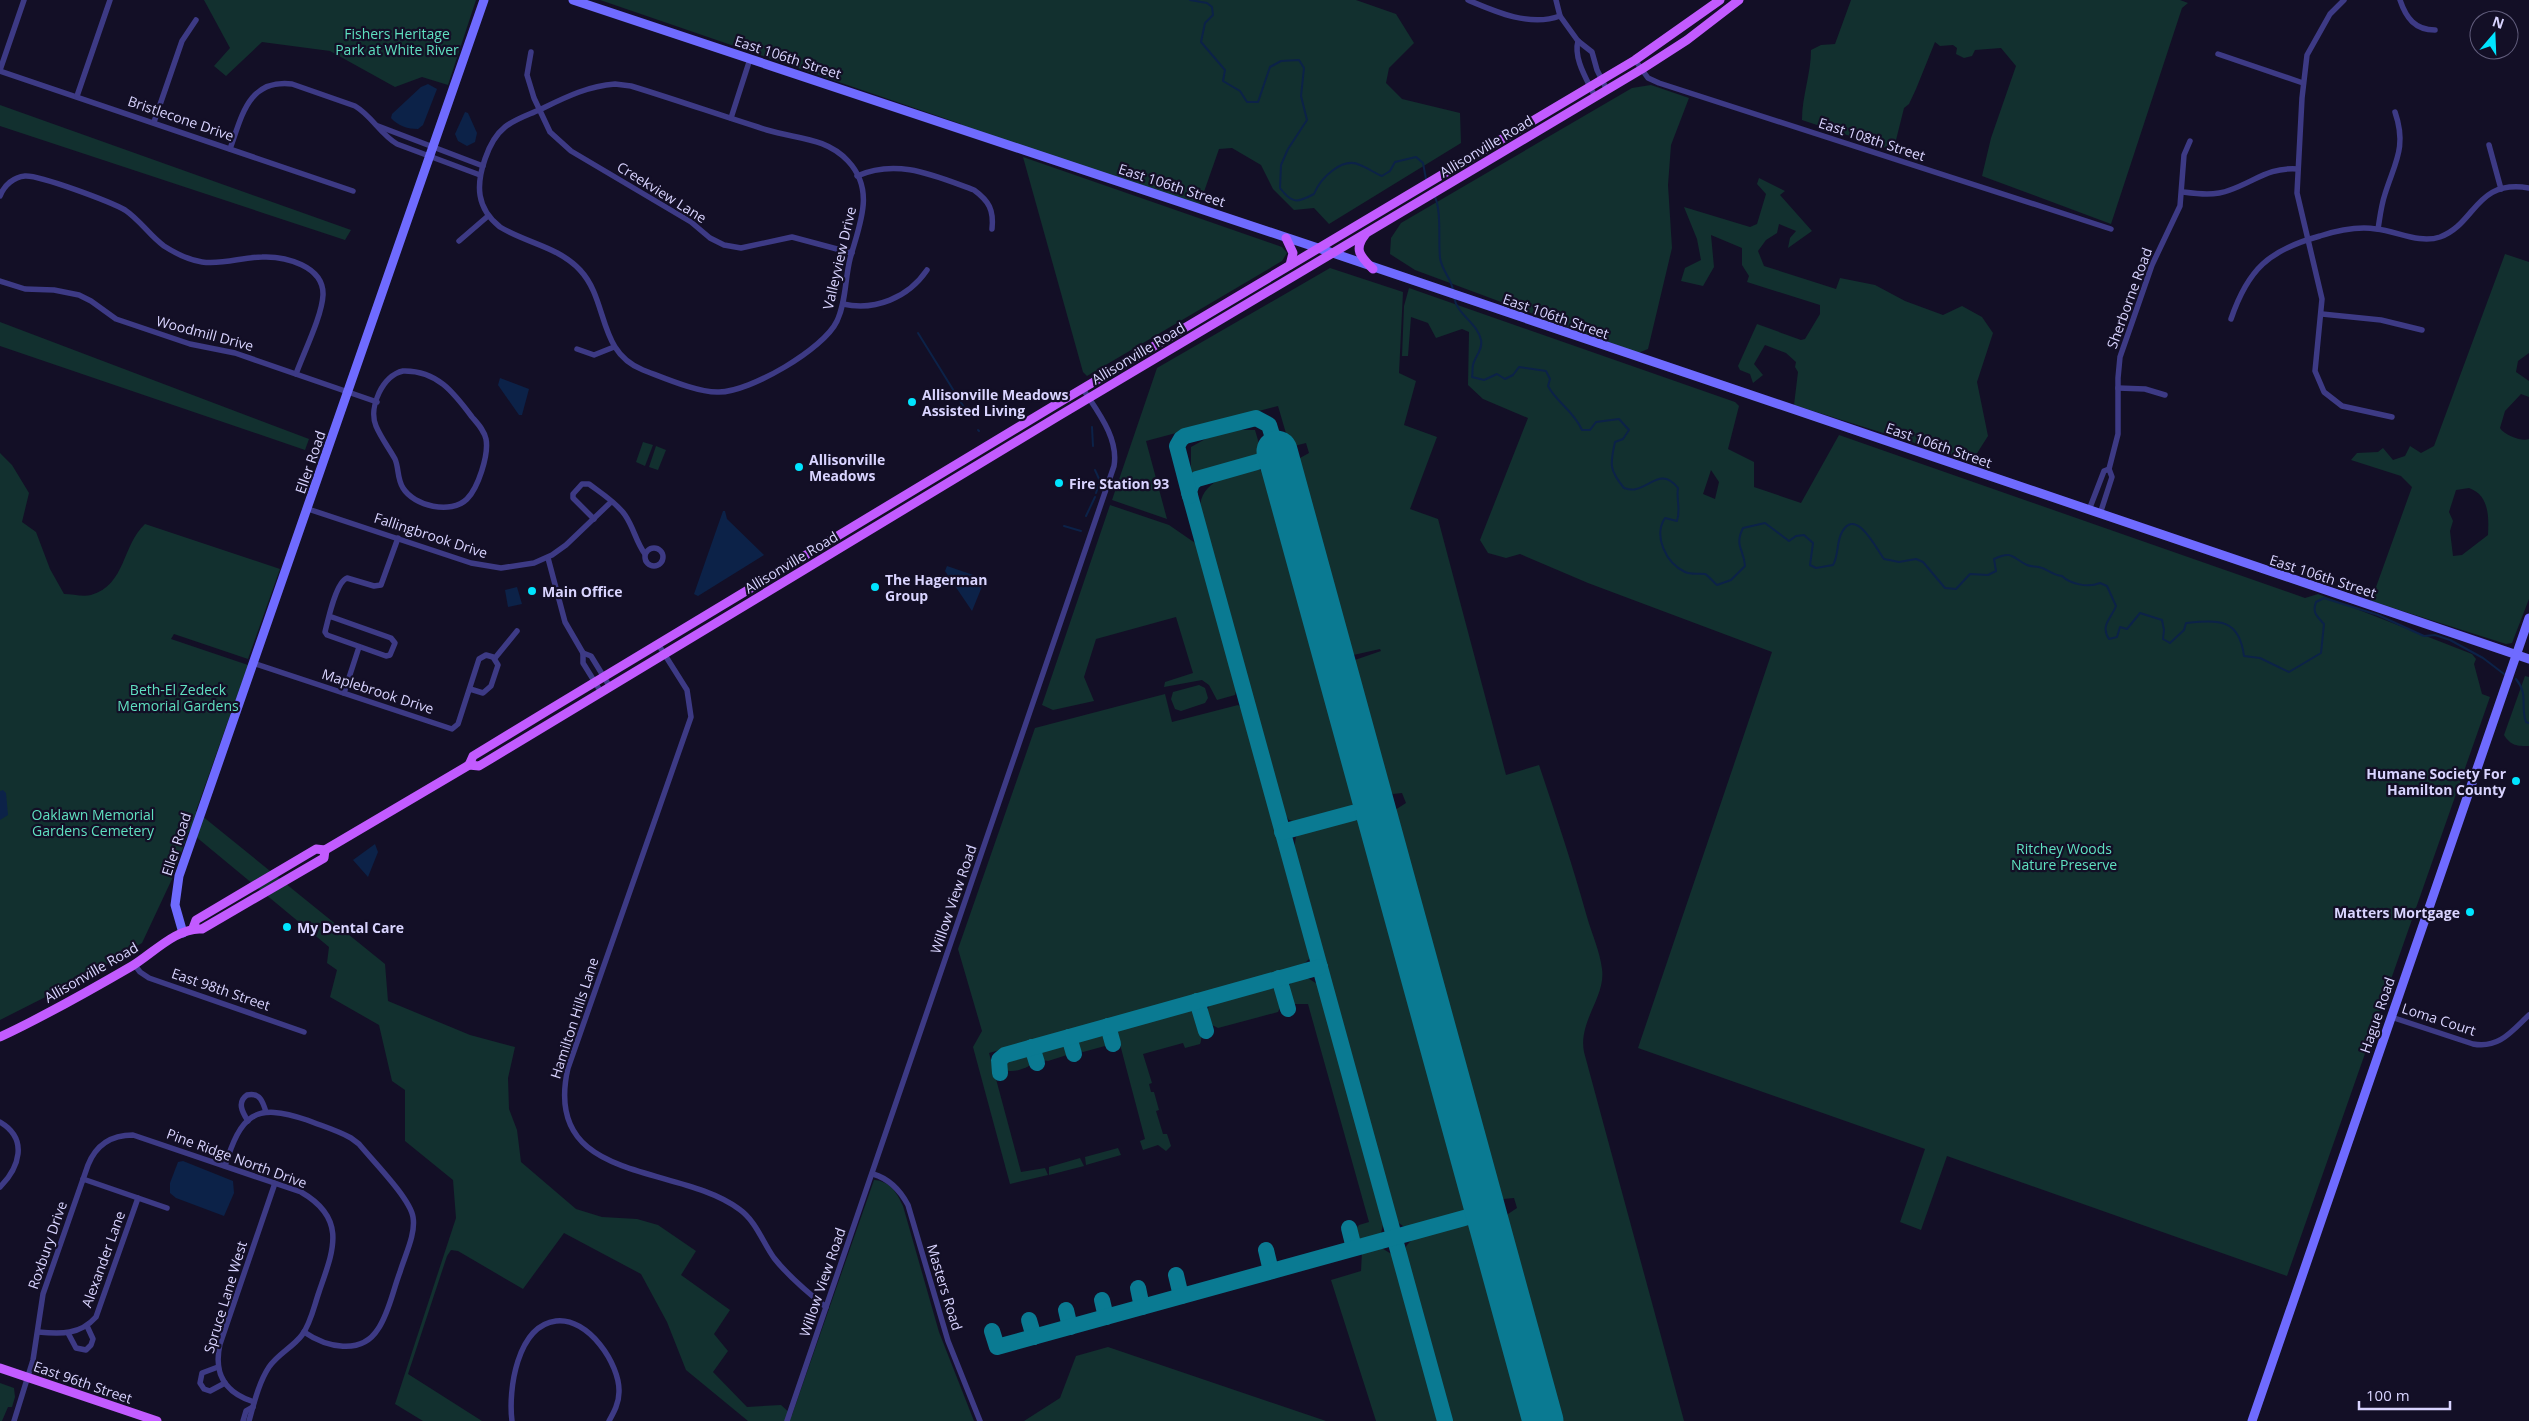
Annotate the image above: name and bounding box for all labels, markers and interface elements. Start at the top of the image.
north arrow [2469,10,2519,60]
text: N [2490,11,2507,33]
park label: Fishers Heritage Park at White River [335,24,459,59]
street label: East 106th Street [732,31,844,83]
street label: Bristlecone Drive [126,91,237,145]
street label: Allisonville Road [1436,111,1536,181]
street label: East 108th Street [1816,113,1928,165]
street label: Creekview Lane [614,157,710,227]
street label: East 106th Street [1116,159,1228,211]
street label: Valleyview Drive [818,204,860,311]
street label: Sherborne Road [2102,245,2156,351]
street label: East 106th Street [1500,289,1612,343]
street label: Woodmill Drive [154,311,256,355]
street label: Allisonville Road [1088,318,1188,388]
place label: Allisonville Meadows Assisted Living [922,385,1068,420]
marker: Allisonville Meadows Assisted Living [906,396,918,408]
street label: East 106th Street [1883,418,1995,472]
street label: Eller Road [290,428,330,496]
place label: Allisonville Meadows [809,450,885,485]
marker: Allisonville Meadows [793,461,805,473]
place label: Fire Station 93 [1069,474,1169,493]
marker: Fire Station 93 [1053,477,1065,489]
street label: Fallingbrook Drive [372,508,490,562]
street label: Allisonville Road [741,527,841,597]
street label: East 106th Street [2267,550,2379,602]
place label: The Hagerman Group [885,570,987,605]
marker: The Hagerman Group [869,581,881,593]
place label: Main Office [542,582,623,601]
marker: Main Office [526,585,538,597]
street label: Maplebrook Drive [320,664,437,718]
park label: Beth-El Zedeck Memorial Gardens [117,680,239,715]
place label: Humane Society For Hamilton County [2366,764,2507,799]
marker: Humane Society For Hamilton County [2510,775,2522,787]
park label: Oaklawn Memorial Gardens Cemetery [32,805,155,840]
street label: Eller Road [157,810,195,878]
park label: Ritchey Woods Nature Preserve [2011,839,2117,874]
street label: Willow View Road [925,842,981,956]
place label: Matters Mortgage [2334,903,2460,922]
marker: Matters Mortgage [2464,906,2476,918]
place label: My Dental Care [297,918,404,937]
marker: My Dental Care [281,921,293,933]
street label: Allisonville Road [41,937,141,1007]
street label: Hamilton Hills Lane [545,955,603,1081]
street label: East 98th Street [169,963,273,1015]
street label: Hague Road [2355,974,2399,1056]
street label: Loma Court [2400,998,2478,1040]
street label: Pine Ridge North Drive [164,1124,310,1192]
street label: Roxbury Drive [23,1198,71,1292]
street label: Alexander Lane [77,1208,129,1310]
street label: Willow View Road [794,1225,850,1339]
street label: Spruce Lane West [199,1239,251,1355]
street label: Masters Road [923,1242,967,1332]
street label: East 96th Street [31,1356,135,1408]
scale bar [2359,1378,2450,1410]
text: 100 m [2366,1385,2410,1405]

